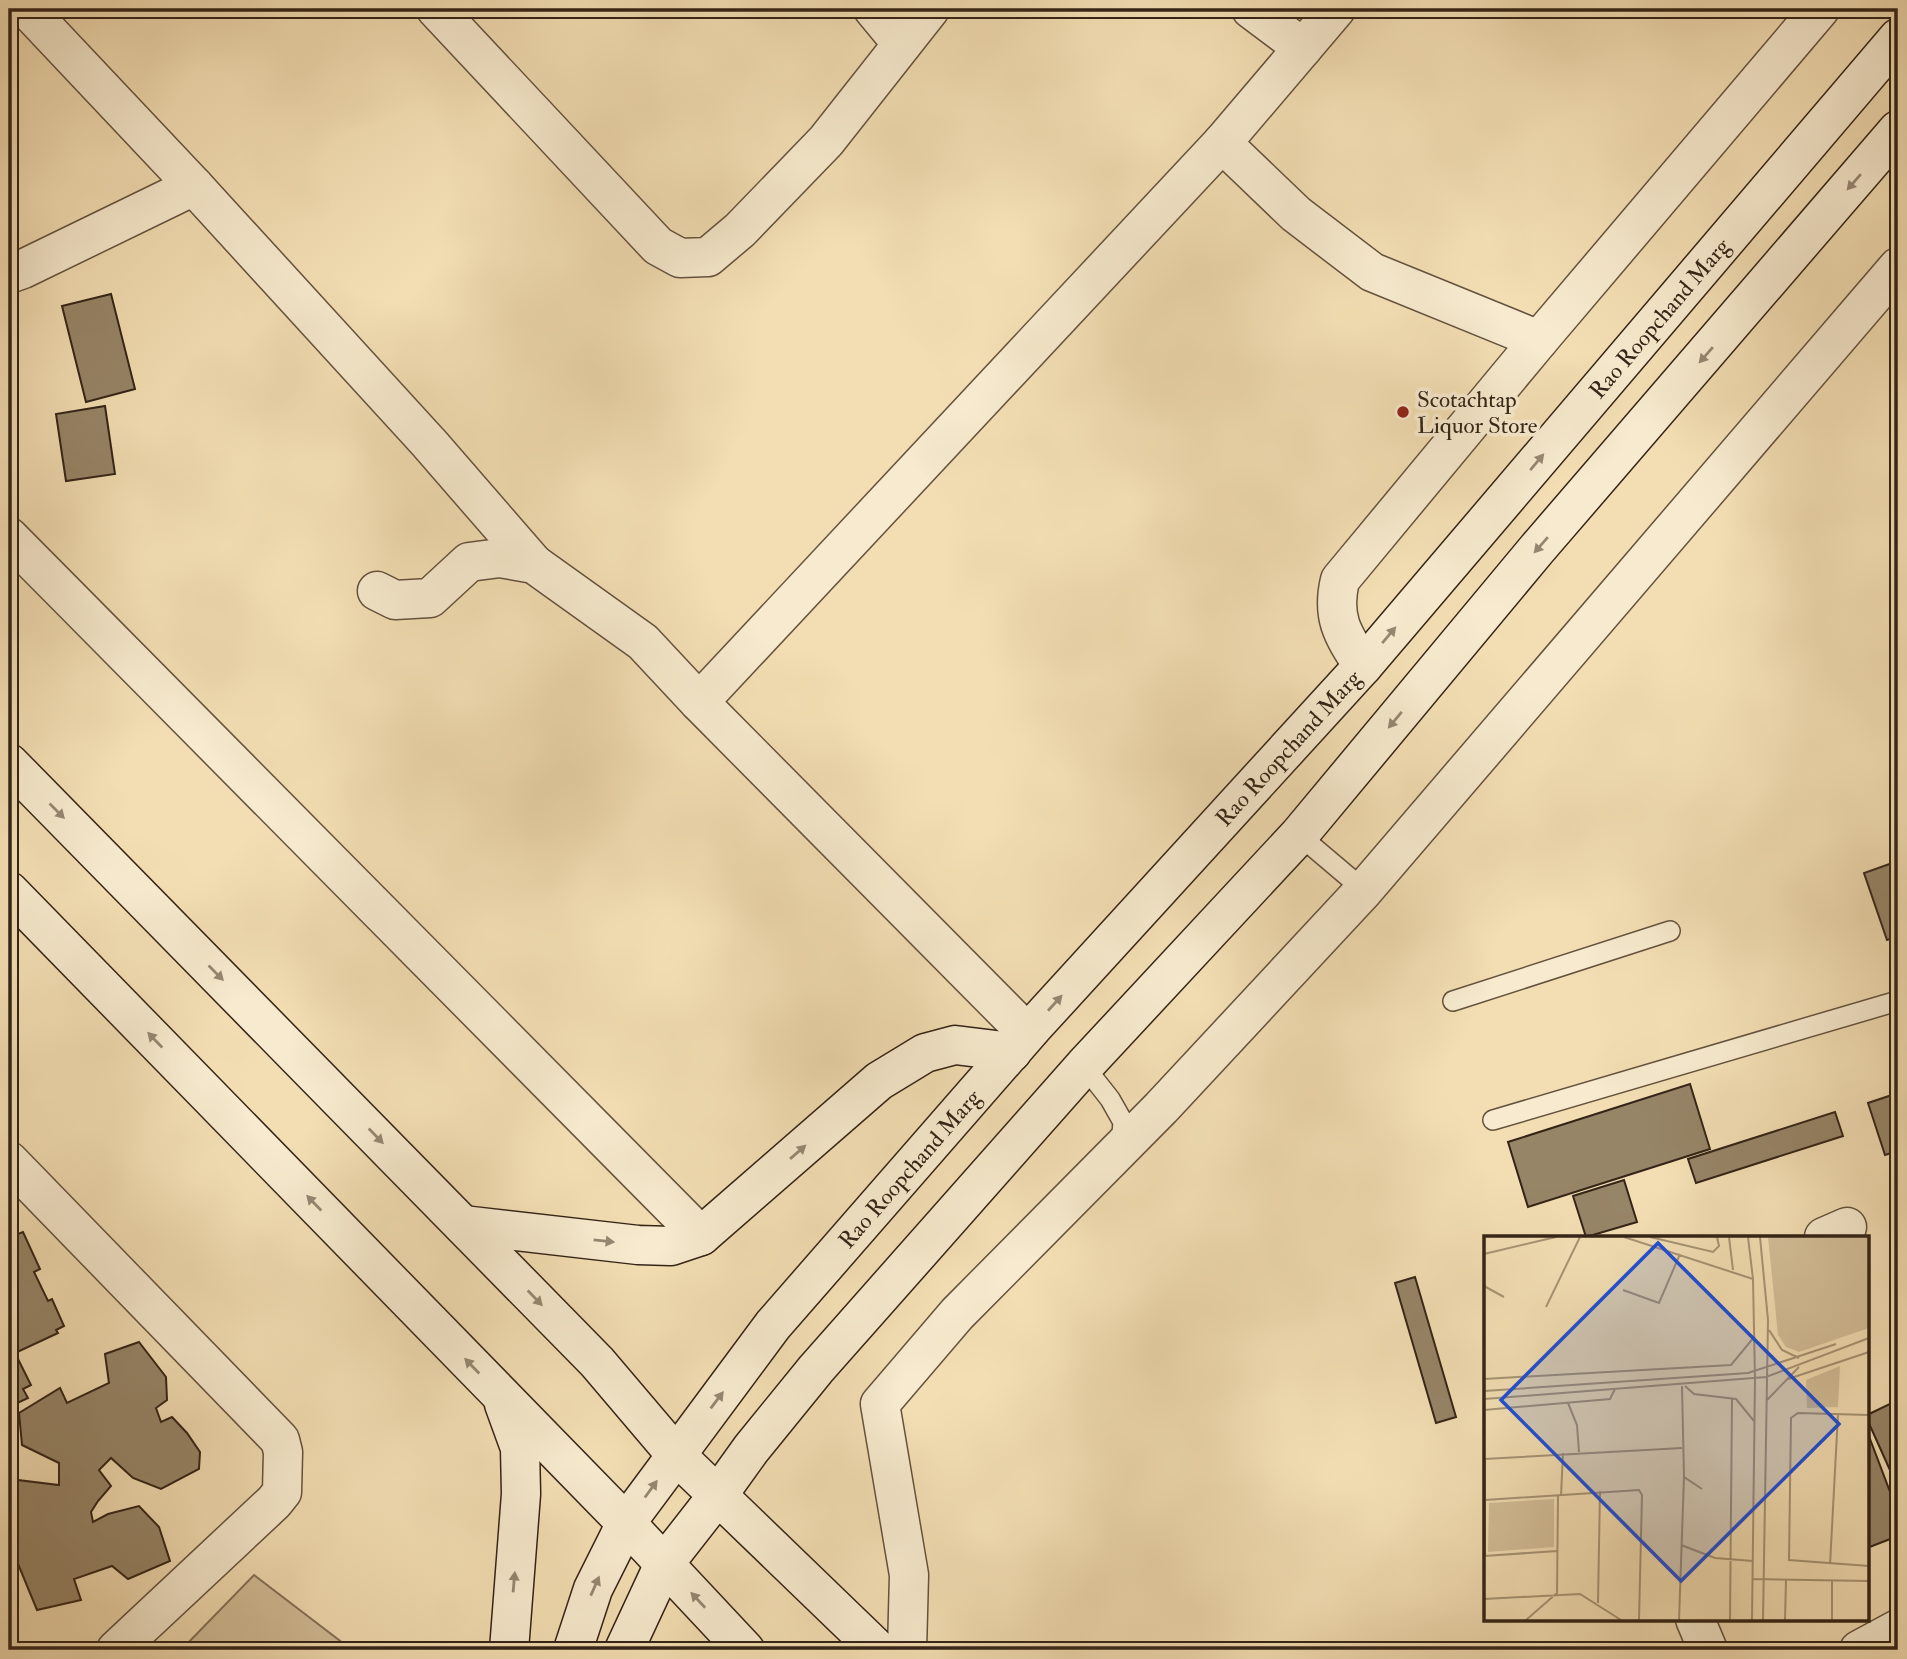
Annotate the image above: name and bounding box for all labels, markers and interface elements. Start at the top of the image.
one-way arrow [1846,173,1862,191]
street label: Rao Roopchand Marg [1583,231,1736,405]
one-way arrow [1699,346,1714,363]
place label: Scotachtap Liquor Store [1417,385,1538,440]
marker: Scotachtap Liquor Store [1395,404,1411,420]
one-way arrow [1529,454,1544,471]
one-way arrow [1534,537,1549,554]
one-way arrow [1381,627,1396,644]
street label: Rao Roopchand Marg [1209,663,1367,832]
one-way arrow [1387,711,1403,729]
one-way arrow [48,803,65,820]
one-way arrow [208,964,224,981]
one-way arrow [1046,995,1062,1012]
one-way arrow [147,1032,163,1048]
street label: Rao Roopchand Marg [832,1083,987,1254]
one-way arrow [367,1127,384,1144]
one-way arrow [789,1144,807,1160]
one-way arrow [306,1195,322,1212]
one-way arrow [593,1236,615,1247]
inset map [1484,1236,1868,1620]
one-way arrow [526,1290,543,1307]
one-way arrow [465,1358,481,1375]
one-way arrow [710,1391,724,1409]
one-way arrow [644,1480,658,1498]
one-way arrow [509,1571,520,1593]
one-way arrow [589,1576,601,1596]
one-way arrow [691,1592,707,1609]

